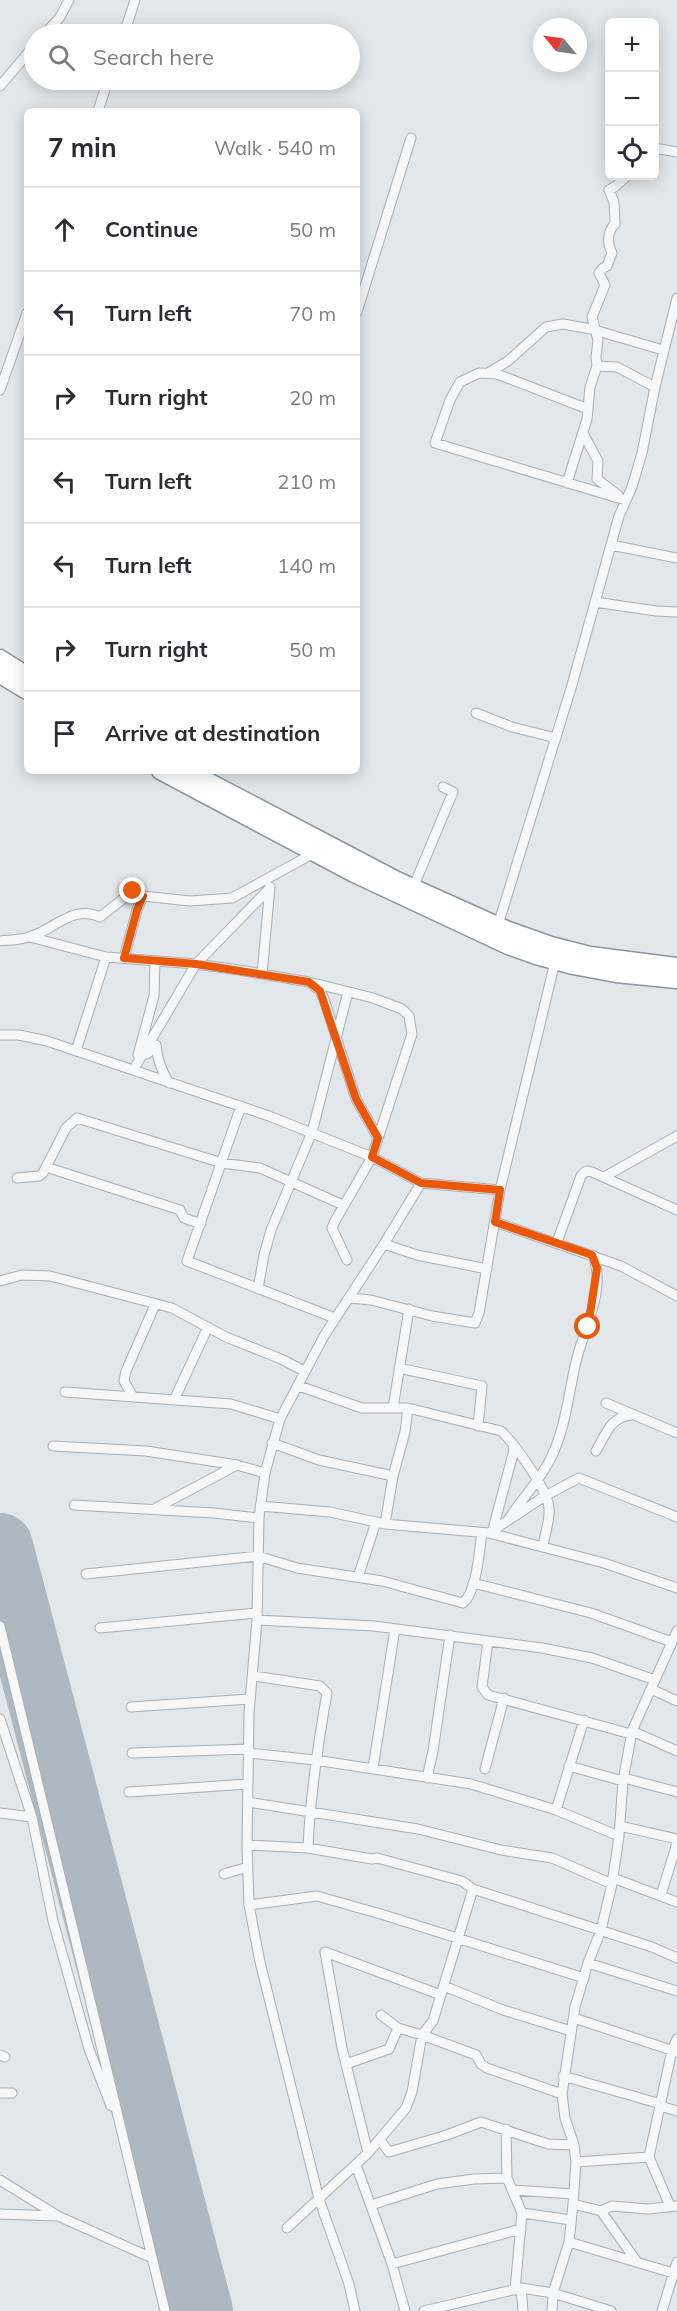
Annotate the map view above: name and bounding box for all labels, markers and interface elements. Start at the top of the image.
north arrow [533,18,587,72]
map controls [605,18,659,180]
button: + [605,18,659,72]
search box [24,24,360,90]
icon: search [45,41,78,74]
text: Search here [93,43,214,71]
button: − [605,72,659,126]
button: locate [605,126,659,180]
text: 7 min [48,131,117,164]
text: Walk · 540 m [214,135,336,160]
icon: ahead [48,213,81,246]
text: Continue [105,215,198,243]
text: 50 m [289,217,336,242]
icon: left [48,297,81,330]
text: Turn left [105,299,192,327]
text: 70 m [289,301,336,326]
icon: right [48,381,81,414]
text: Turn right [105,383,208,411]
text: 20 m [289,385,336,410]
icon: left [48,465,81,498]
text: Turn left [105,467,192,495]
text: 210 m [277,469,336,494]
icon: left [48,549,81,582]
text: Turn left [105,551,192,579]
text: 140 m [277,553,336,578]
icon: right [48,633,81,666]
text: Turn right [105,635,208,663]
text: 50 m [289,637,336,662]
icon: arrive [48,717,81,750]
text: Arrive at destination [105,719,320,747]
route end [119,877,145,903]
route start [574,1313,600,1339]

